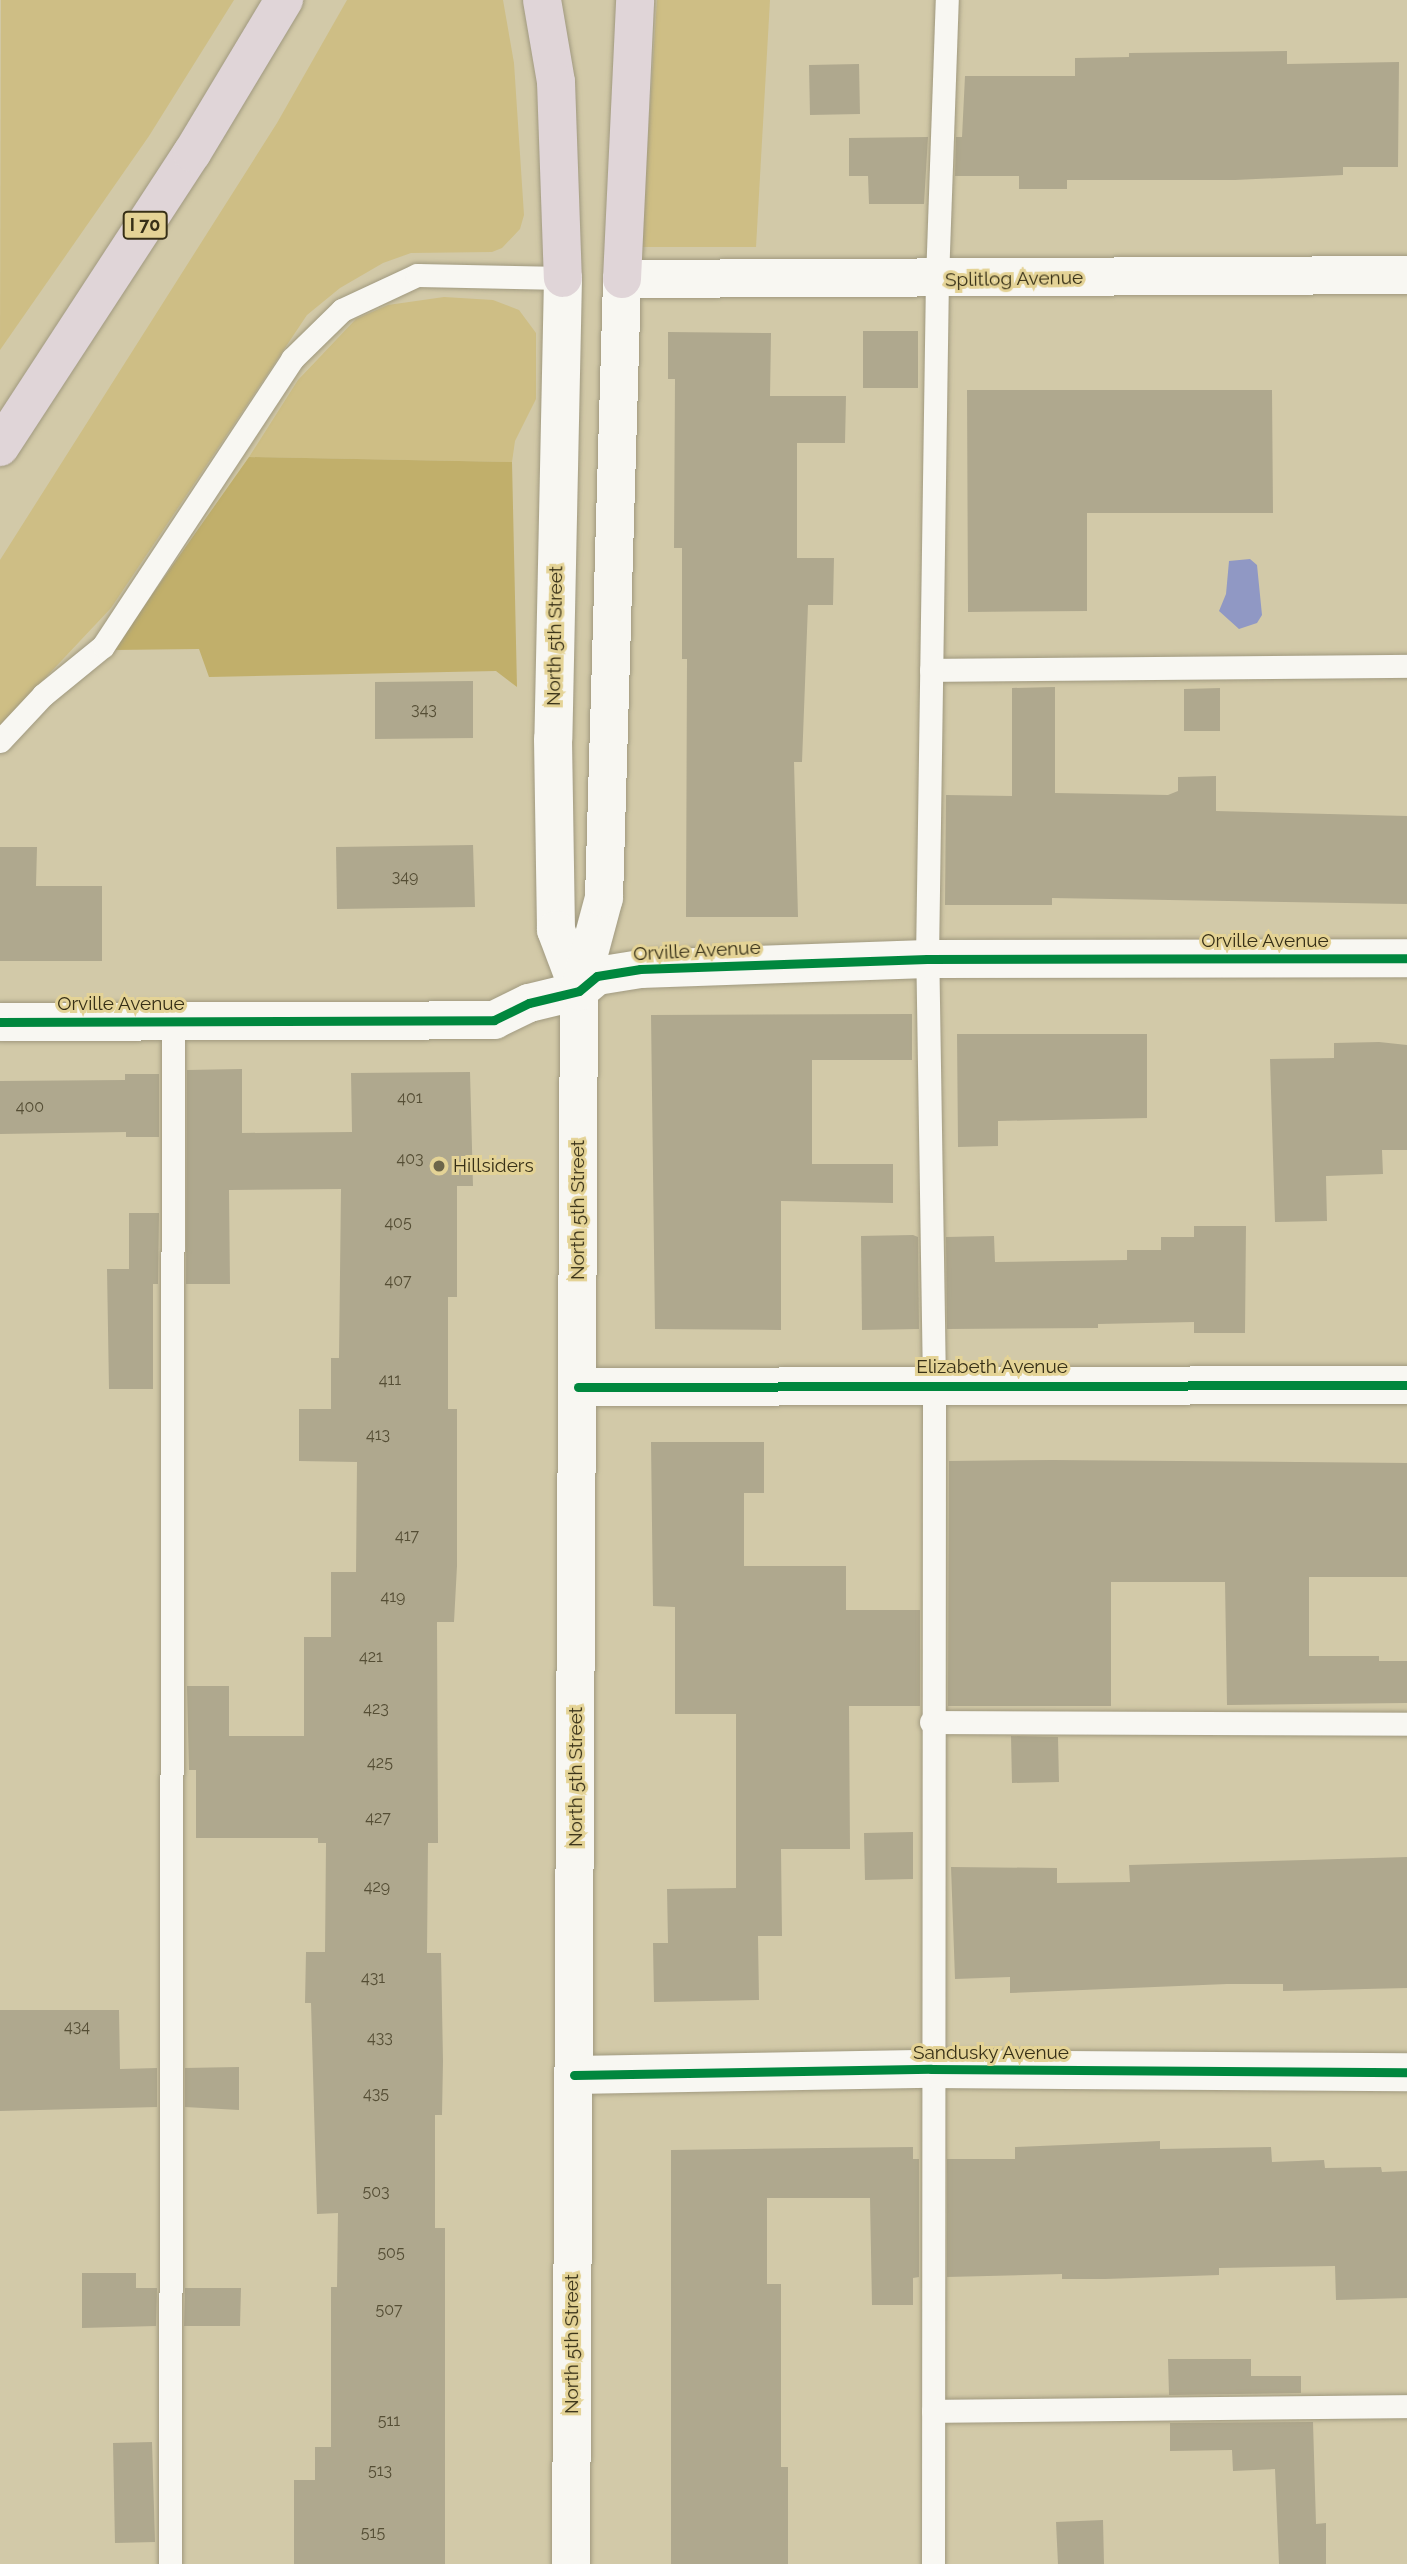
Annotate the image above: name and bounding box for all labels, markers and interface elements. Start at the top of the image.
road number: I 70 [122,210,168,240]
street label: Splitlog Avenue [944,266,1084,292]
street label: North 5th Street [542,566,568,706]
house number: 343 [411,700,437,720]
house number: 349 [392,867,418,887]
street label: Orville Avenue [1201,930,1329,952]
street label: Orville Avenue [632,936,762,966]
street label: Orville Avenue [57,993,185,1015]
house number: 401 [397,1088,423,1108]
house number: 400 [16,1097,44,1117]
street label: North 5th Street [567,1140,589,1280]
house number: 403 [396,1149,424,1169]
place label: Hillsiders [453,1155,534,1177]
marker: Hillsiders [431,1158,447,1174]
house number: 405 [384,1213,412,1233]
house number: 407 [385,1271,411,1291]
street label: Elizabeth Avenue [916,1356,1068,1378]
house number: 411 [379,1370,401,1390]
house number: 413 [366,1425,390,1445]
house number: 417 [395,1526,419,1546]
house number: 419 [381,1587,405,1607]
house number: 421 [359,1647,383,1667]
house number: 423 [363,1699,389,1719]
street label: North 5th Street [565,1707,587,1847]
house number: 425 [367,1753,393,1773]
house number: 427 [365,1808,391,1828]
house number: 429 [364,1877,390,1897]
house number: 431 [361,1968,385,1988]
house number: 434 [64,2017,90,2037]
house number: 433 [367,2028,393,2048]
street label: Sandusky Avenue [912,2042,1070,2064]
house number: 435 [363,2084,389,2104]
house number: 503 [362,2182,390,2202]
house number: 505 [377,2243,405,2263]
street label: North 5th Street [561,2274,583,2414]
house number: 507 [376,2300,402,2320]
house number: 511 [378,2411,400,2431]
house number: 513 [368,2461,392,2481]
house number: 515 [361,2523,385,2543]

